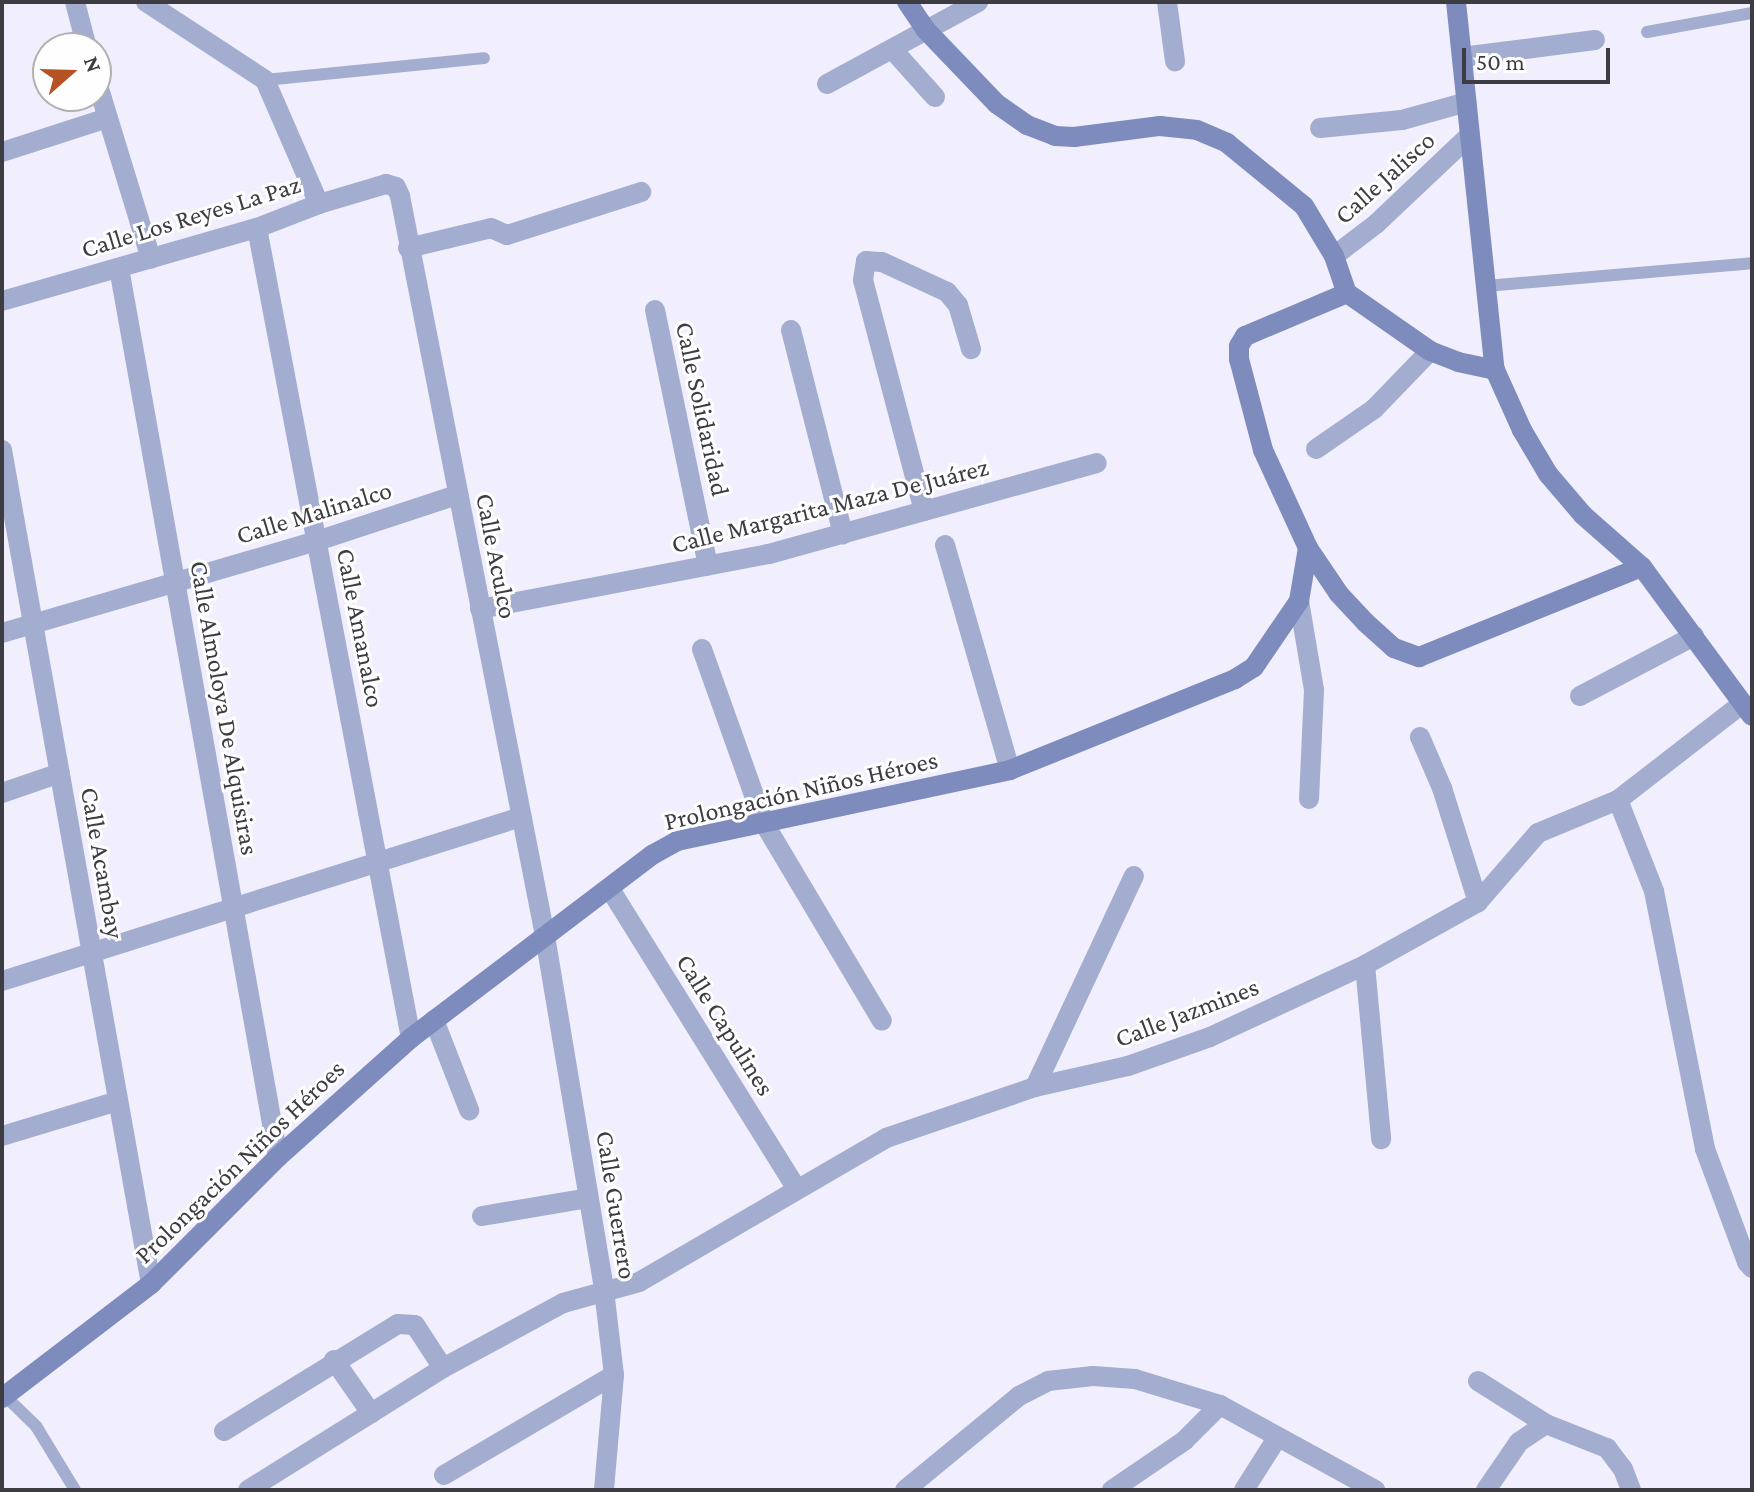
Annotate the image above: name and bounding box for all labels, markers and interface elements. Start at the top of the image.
north arrow [32,32,112,112]
scale bar [1466,32,1614,82]
text: 50 m [1476,48,1525,75]
text: N [79,53,107,76]
street label: Calle Jalisco [1328,125,1442,231]
street label: Calle Los Reyes La Paz [78,169,304,265]
street label: Calle Solidaridad [668,319,736,499]
street label: Calle Margarita Maza De Juárez [668,451,992,561]
street label: Calle Malinalco [233,475,395,551]
street label: Calle Aculco [469,491,523,621]
street label: Calle Amanalco [329,546,391,710]
street label: Calle Almoloya De Alquisiras [183,558,265,858]
street label: Prolongación Niños Héroes [661,744,941,838]
street label: Calle Acambay [73,785,131,941]
street label: Calle Capulines [669,948,781,1102]
street label: Calle Jazmines [1111,971,1263,1055]
street label: Prolongación Niños Héroes [129,1054,351,1270]
street label: Calle Guerrero [589,1129,643,1281]

